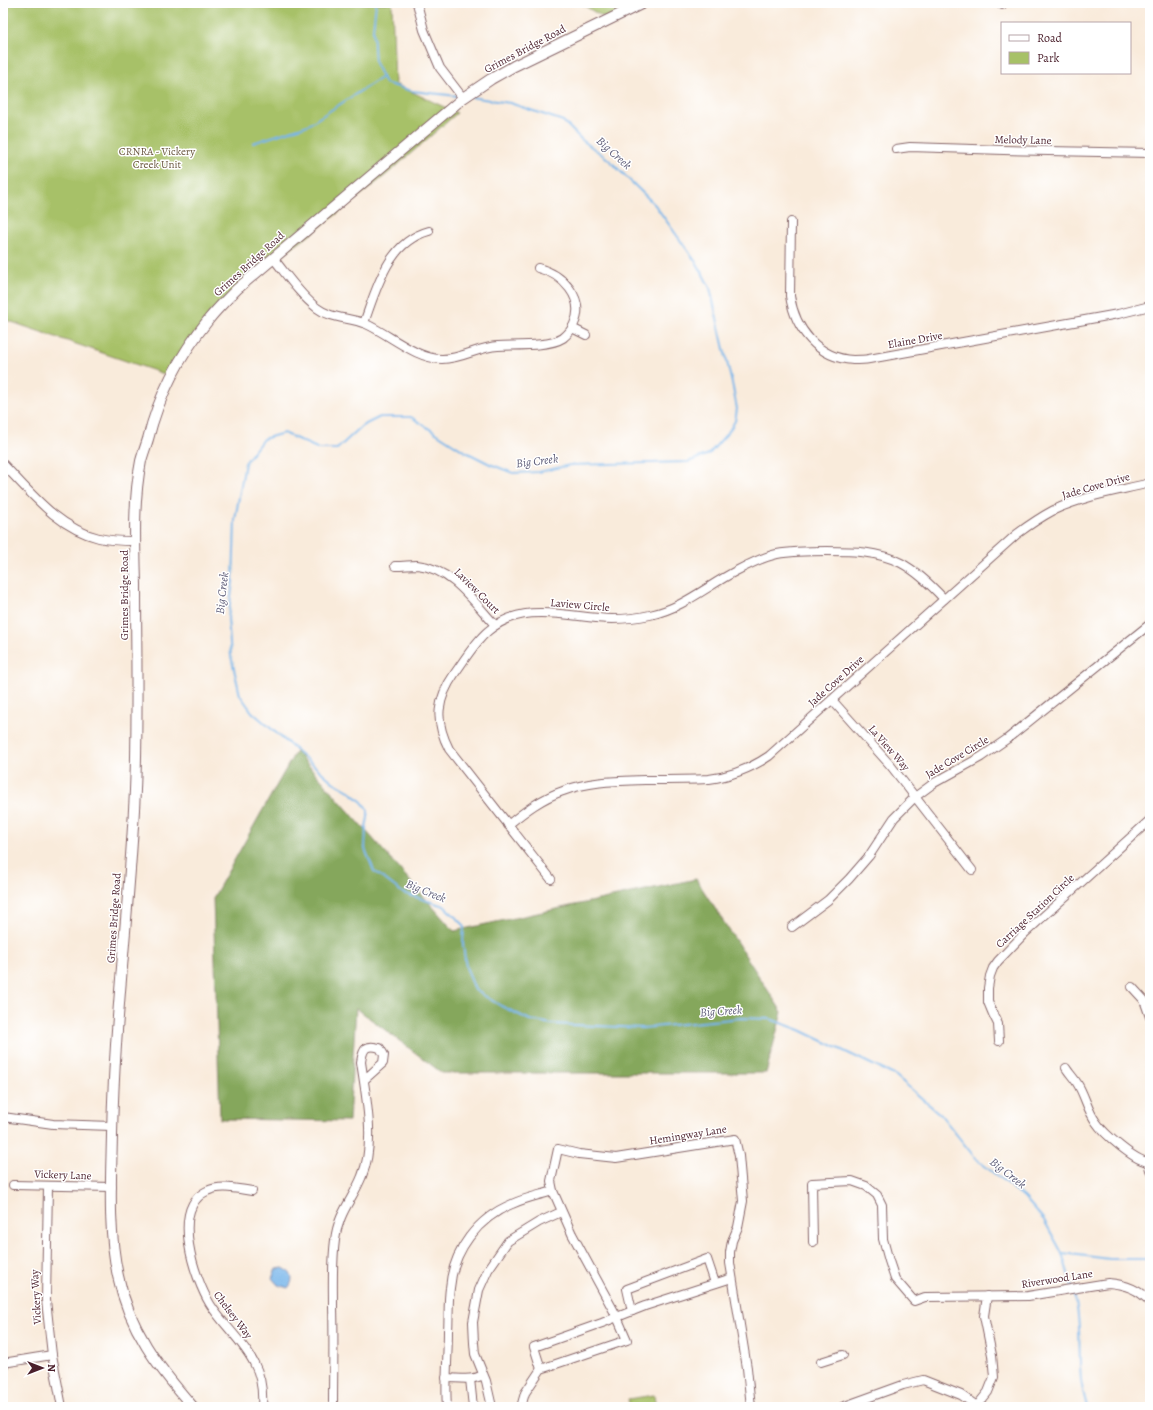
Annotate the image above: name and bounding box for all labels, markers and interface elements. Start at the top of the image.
street label: Grimes Bridge Road [482,21,568,77]
legend [1001,22,1131,74]
text: Road [1037,30,1063,46]
text: Park [1037,50,1060,66]
street label: Melody Lane [994,132,1052,148]
water label: Big Creek [593,133,636,174]
park label: CRNRA - Vickery Creek Unit [119,144,195,172]
street label: Grimes Bridge Road [210,228,288,300]
street label: Elaine Drive [886,328,944,352]
water label: Big Creek [515,450,560,472]
street label: Jade Cove Drive [1060,469,1132,503]
street label: Grimes Bridge Road [117,550,132,640]
street label: Laview Court [451,565,504,618]
water label: Big Creek [212,571,232,615]
street label: Laview Circle [550,595,610,615]
street label: Jade Cove Drive [805,652,867,710]
street label: La View Way [865,722,913,774]
street label: Jade Cove Circle [923,732,991,782]
street label: Carriage Station Circle [992,871,1078,951]
street label: Grimes Bridge Road [103,872,125,964]
water label: Big Creek [403,876,449,907]
water label: Big Creek [699,1002,743,1020]
street label: Hemingway Lane [648,1121,728,1149]
water label: Big Creek [986,1154,1030,1193]
street label: Vickery Lane [33,1166,92,1183]
street label: Riverwood Lane [1020,1266,1094,1292]
street label: Vickery Way [27,1269,45,1326]
street label: Chelsey Way [210,1288,256,1342]
north arrow [22,1348,62,1388]
text: N [44,1364,59,1372]

